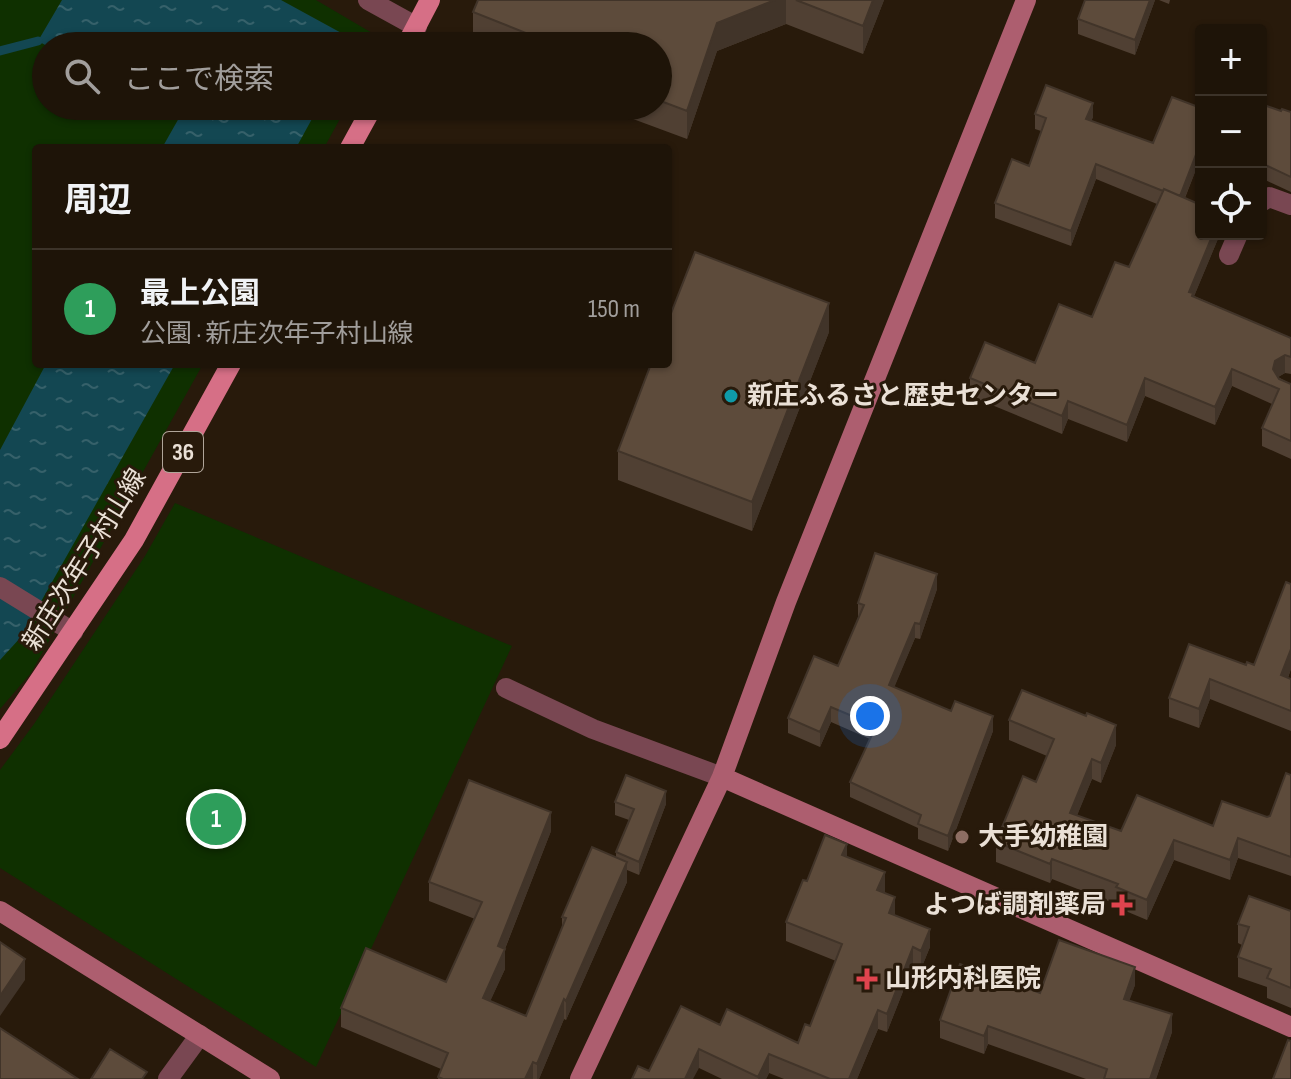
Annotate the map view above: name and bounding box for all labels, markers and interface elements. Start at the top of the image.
map controls [1195,24,1267,240]
button: + [1195,24,1267,96]
search box [32,32,672,120]
icon: search [60,54,104,98]
text: ここで検索 [124,62,274,98]
button: − [1195,96,1267,168]
button: locate [1195,168,1267,240]
text: 周辺 [64,180,132,221]
text: 最上公園 [140,276,260,312]
text: 1 [85,294,95,325]
text: 150 m [588,294,640,325]
text: 公園 · 新庄次年子村山線 [140,319,413,350]
place label: 新庄ふるさと歴史センター [747,381,1059,412]
marker: 新庄ふるさと歴史センター [722,387,740,405]
road number: 36 [163,432,203,472]
street label: 新庄次年子村山線 [17,464,153,656]
your location [850,696,890,736]
pin: 1 [190,789,242,849]
place label: 大手幼稚園 [978,822,1108,853]
marker: 大手幼稚園 [953,828,971,846]
place label: よつば調剤薬局 [924,890,1106,921]
marker: よつば調剤薬局 [1113,896,1131,914]
place label: 山形内科医院 [885,964,1041,995]
marker: 山形内科医院 [856,968,878,990]

